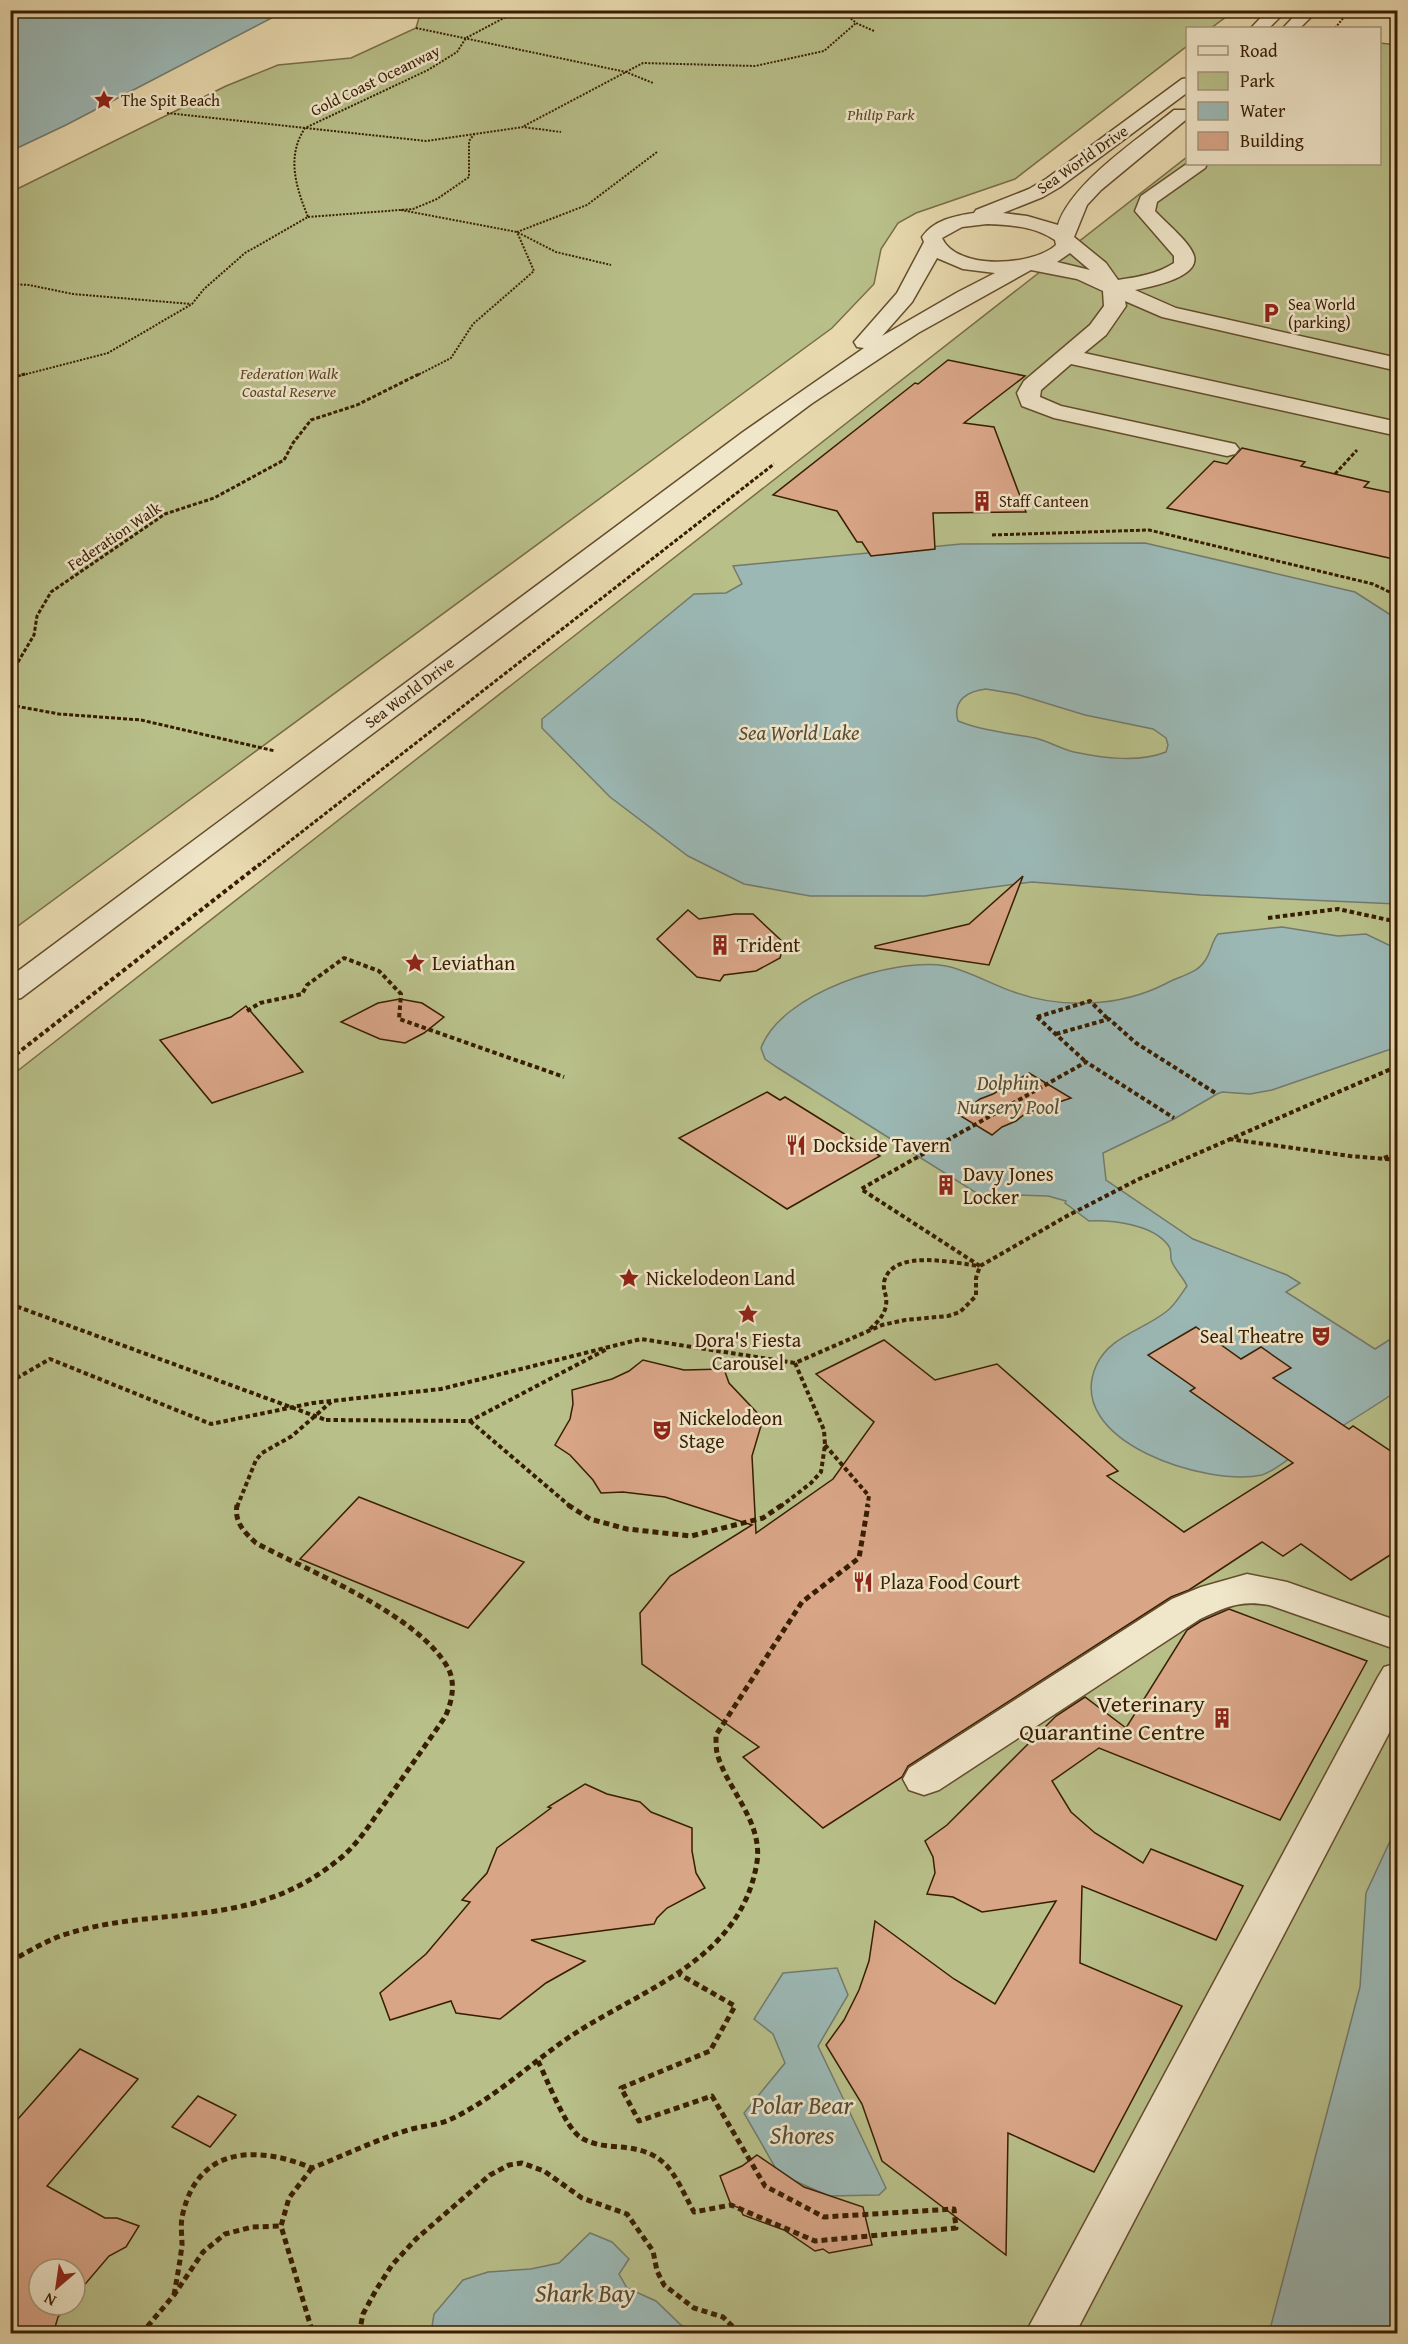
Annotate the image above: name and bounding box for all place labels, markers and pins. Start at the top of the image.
place icon: The Spit Beach [92,88,116,112]
place label: The Spit Beach [121,88,220,112]
place label: Sea World (parking) [1288,292,1356,334]
parking icon: Sea World (parking) [1259,301,1283,325]
building icon: Staff Canteen [970,489,994,513]
place label: Staff Canteen [999,489,1089,513]
place label: Trident [737,930,800,959]
building icon: Trident [708,933,732,957]
place label: Leviathan [432,948,515,977]
place icon: Leviathan [403,951,427,975]
place label: Dockside Tavern [813,1130,950,1159]
restaurant icon: Dockside Tavern [784,1133,808,1157]
place label: Davy Jones Locker [963,1159,1054,1211]
building icon: Davy Jones Locker [934,1173,958,1197]
place label: Nickelodeon Land [646,1263,796,1292]
place icon: Nickelodeon Land [617,1266,641,1290]
place icon: Dora's Fiesta Carousel [736,1302,760,1326]
place label: Seal Theatre [1200,1321,1304,1350]
theatre icon: Seal Theatre [1309,1324,1333,1348]
place label: Dora's Fiesta Carousel [695,1325,802,1377]
place label: Nickelodeon Stage [679,1403,783,1455]
theatre icon: Nickelodeon Stage [650,1418,674,1442]
place label: Plaza Food Court [880,1567,1020,1596]
restaurant icon: Plaza Food Court [851,1570,875,1594]
place label: Veterinary Quarantine Centre [1019,1686,1205,1749]
building icon: Veterinary Quarantine Centre [1210,1706,1234,1730]

